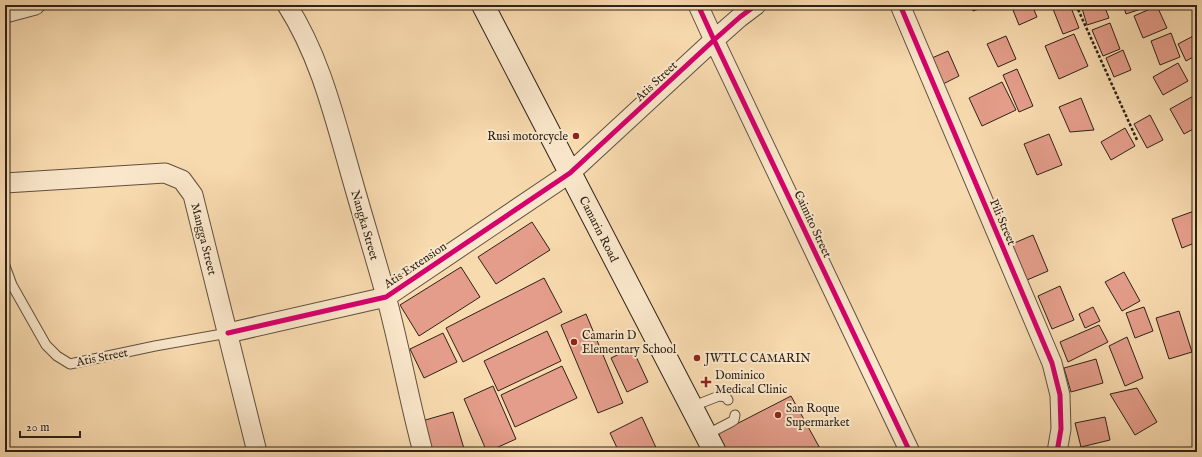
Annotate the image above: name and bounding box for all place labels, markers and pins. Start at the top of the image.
place label: Rusi motorcycle [487,129,568,144]
marker: Rusi motorcycle [571,131,581,141]
place label: Camarin D Elementary School [582,328,677,357]
marker: Camarin D Elementary School [569,337,579,347]
place label: JWTLC CAMARIN [703,351,811,367]
marker: JWTLC CAMARIN [692,353,702,363]
place label: Dominico Medical Clinic [715,368,787,397]
marker: Dominico Medical Clinic [700,376,712,388]
place label: San Roque Supermarket [786,401,850,431]
marker: San Roque Supermarket [773,410,783,420]

